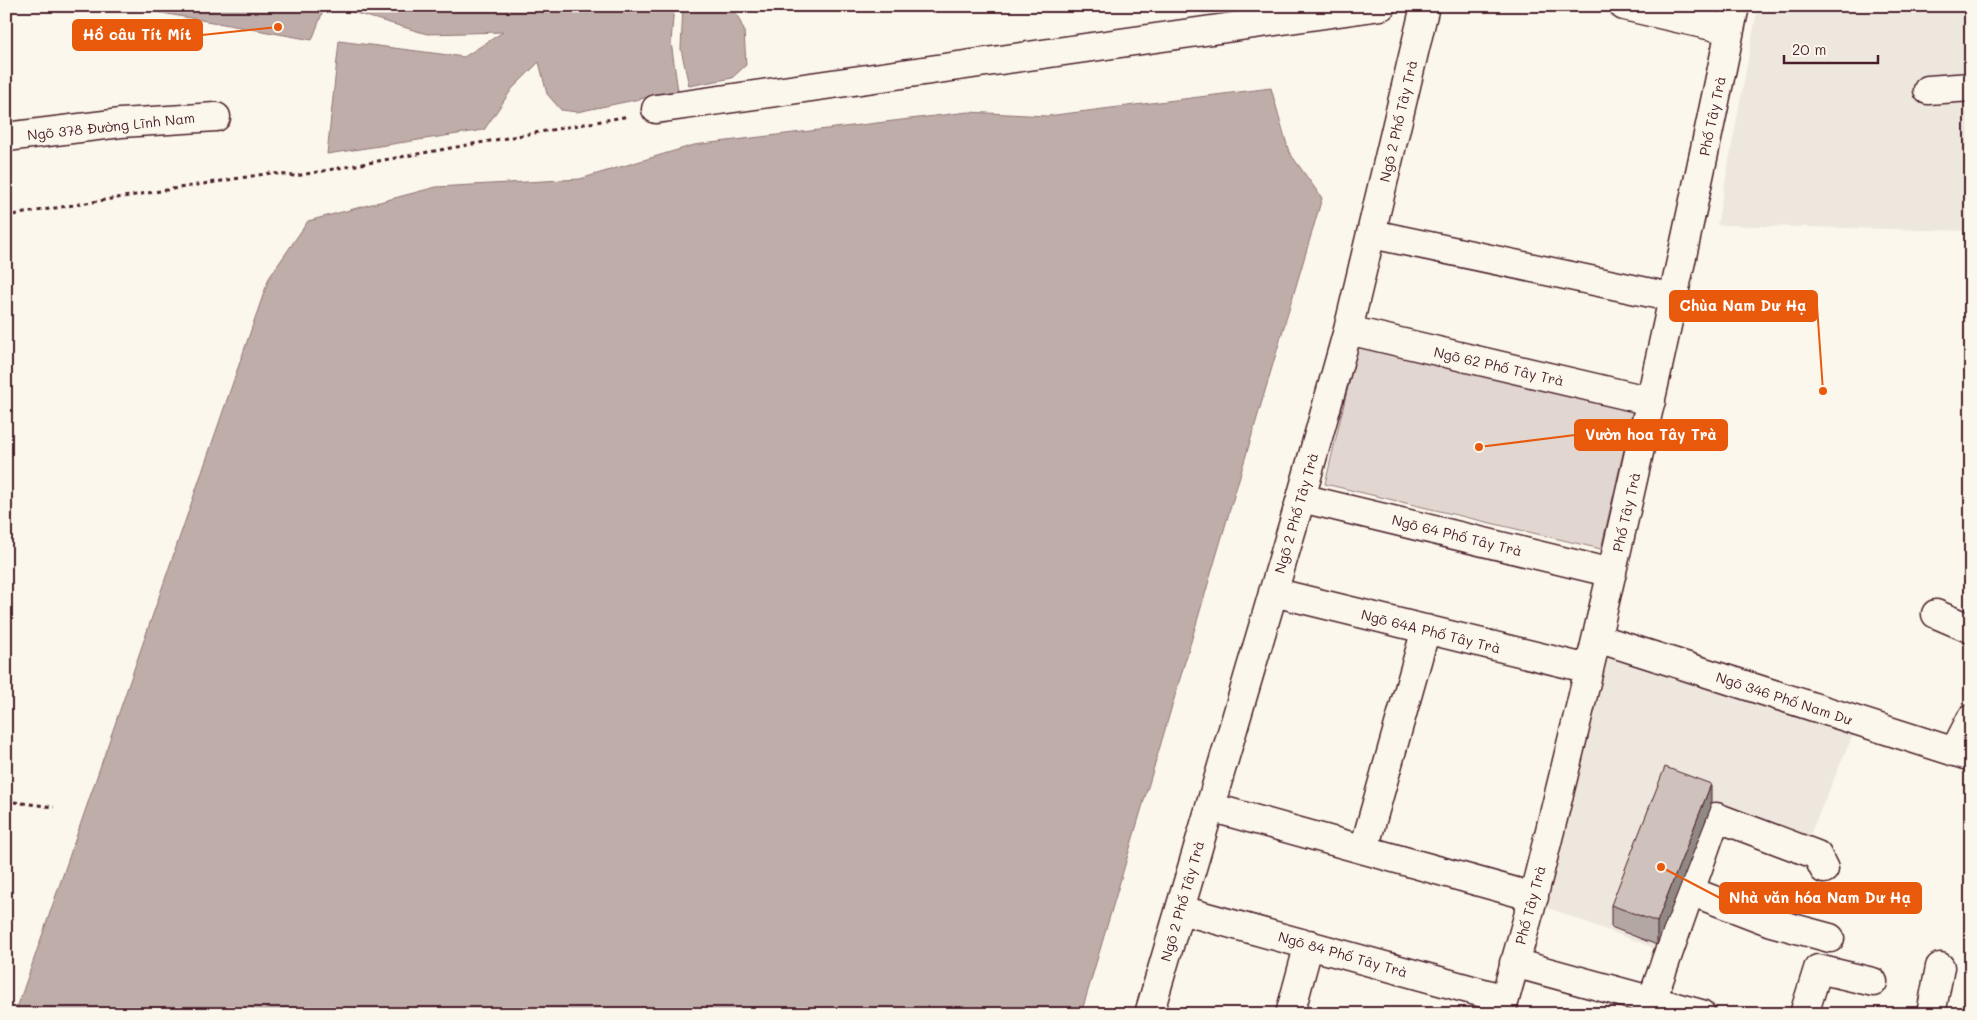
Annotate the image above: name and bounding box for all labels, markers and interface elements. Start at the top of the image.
callout: Hồ câu Tít Mít [73,20,202,50]
text: Hồ câu Tít Mít [83,24,192,44]
scale bar [1784,32,1878,64]
text: 20 m [1792,39,1826,59]
street label: Ngõ 2 Phố Tây Trà [1375,58,1421,184]
street label: Phố Tây Trà [1694,74,1730,158]
street label: Ngõ 378 Đường Lĩnh Nam [26,108,196,144]
callout: Chùa Nam Dư Hạ [1670,291,1817,321]
text: Chùa Nam Dư Hạ [1680,295,1807,315]
street label: Ngõ 62 Phố Tây Trà [1432,342,1566,390]
callout: Vườn hoa Tây Trà [1575,420,1727,450]
text: Vườn hoa Tây Trà [1585,424,1717,444]
street label: Ngõ 2 Phố Tây Trà [1270,450,1322,576]
street label: Phố Tây Trà [1608,470,1644,554]
street label: Ngõ 64 Phố Tây Trà [1390,510,1524,560]
street label: Ngõ 64A Phố Tây Trà [1359,604,1503,658]
street label: Ngõ 346 Phố Nam Dư [1714,667,1856,729]
street label: Ngõ 2 Phố Tây Trà [1156,838,1208,964]
street label: Phố Tây Trà [1510,863,1550,947]
callout: Nhà văn hóa Nam Dư Hạ [1720,883,1921,913]
text: Nhà văn hóa Nam Dư Hạ [1729,887,1911,907]
street label: Ngõ 84 Phố Tây Trà [1276,926,1410,982]

